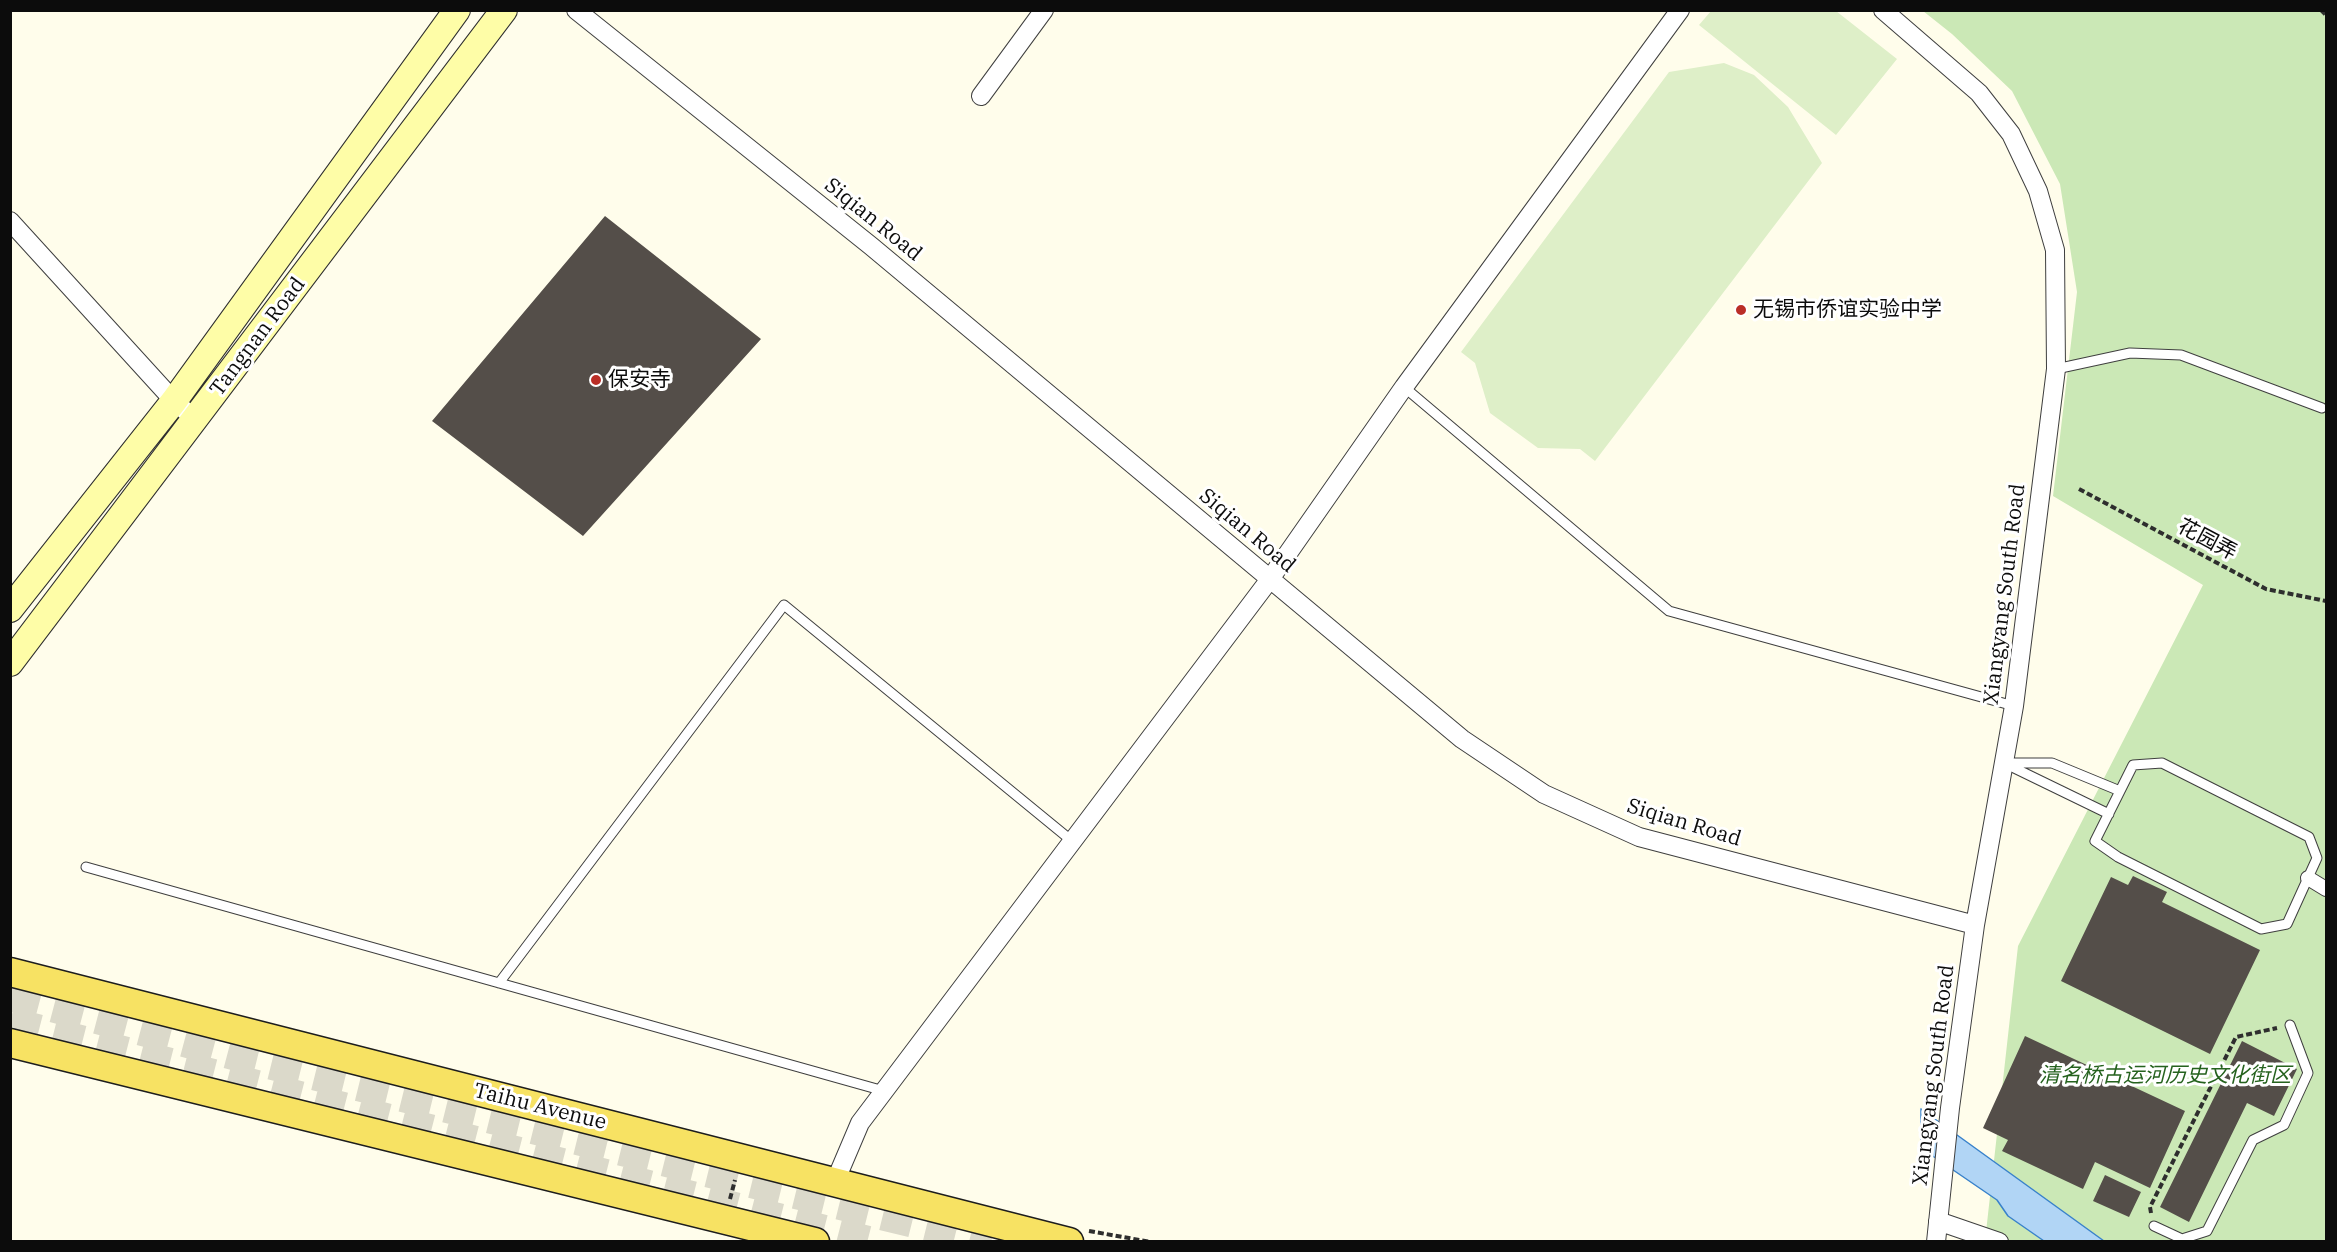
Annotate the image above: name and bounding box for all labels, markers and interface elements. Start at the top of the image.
street label: Siqian Road [819,173,927,267]
street label: Tangnan Road [205,273,311,401]
place label: 无锡市侨谊实验中学 [1753,297,1942,323]
marker: 无锡市侨谊实验中学 [1734,303,1748,317]
place label: 保安寺 [608,367,671,393]
marker: 保安寺 [589,373,603,387]
street label: Xiangyang South Road [1979,482,2031,706]
street label: Siqian Road [1194,483,1300,579]
street label: 花园弄 [2173,514,2241,566]
street label: Siqian Road [1624,794,1744,852]
street label: Xiangyang South Road [1908,963,1960,1187]
park label: 清名桥古运河历史文化街区 [2039,1063,2291,1089]
street label: Taihu Avenue [471,1078,609,1136]

